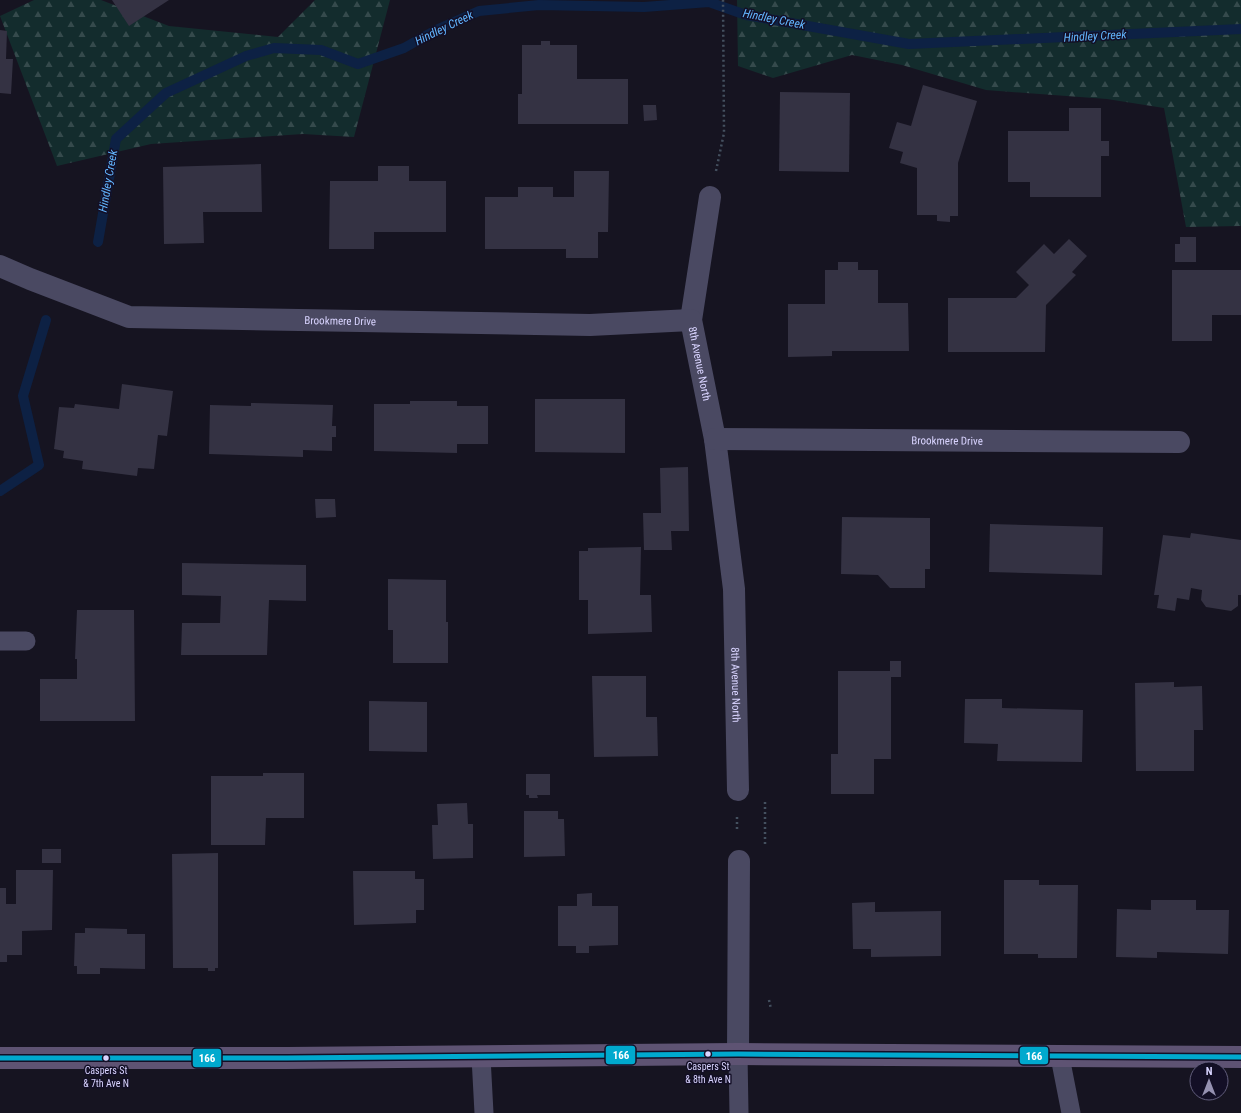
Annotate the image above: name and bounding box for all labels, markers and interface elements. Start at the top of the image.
water label: Hindley Creek [742,6,807,32]
water label: Hindley Creek [413,8,476,48]
water label: Hindley Creek [1063,27,1128,45]
water label: Hindley Creek [96,148,121,213]
street label: Brookmere Drive [304,314,376,328]
street label: 8th Avenue North [685,326,713,402]
street label: Brookmere Drive [911,434,983,448]
street label: 8th Avenue North [728,647,743,723]
line badge: 166 [605,1045,636,1065]
line badge: 166 [1019,1046,1049,1065]
line badge: 166 [192,1048,222,1068]
text: 166 [613,1049,630,1062]
marker: Caspers St & 8th Ave N [703,1049,713,1059]
text: 166 [1026,1050,1043,1063]
text: 166 [199,1052,216,1065]
marker: Caspers St & 7th Ave N [101,1053,111,1063]
place label: Caspers St & 8th Ave N [685,1061,731,1085]
north arrow [1189,1061,1229,1101]
place label: Caspers St & 7th Ave N [83,1065,129,1089]
text: N [1206,1065,1213,1078]

